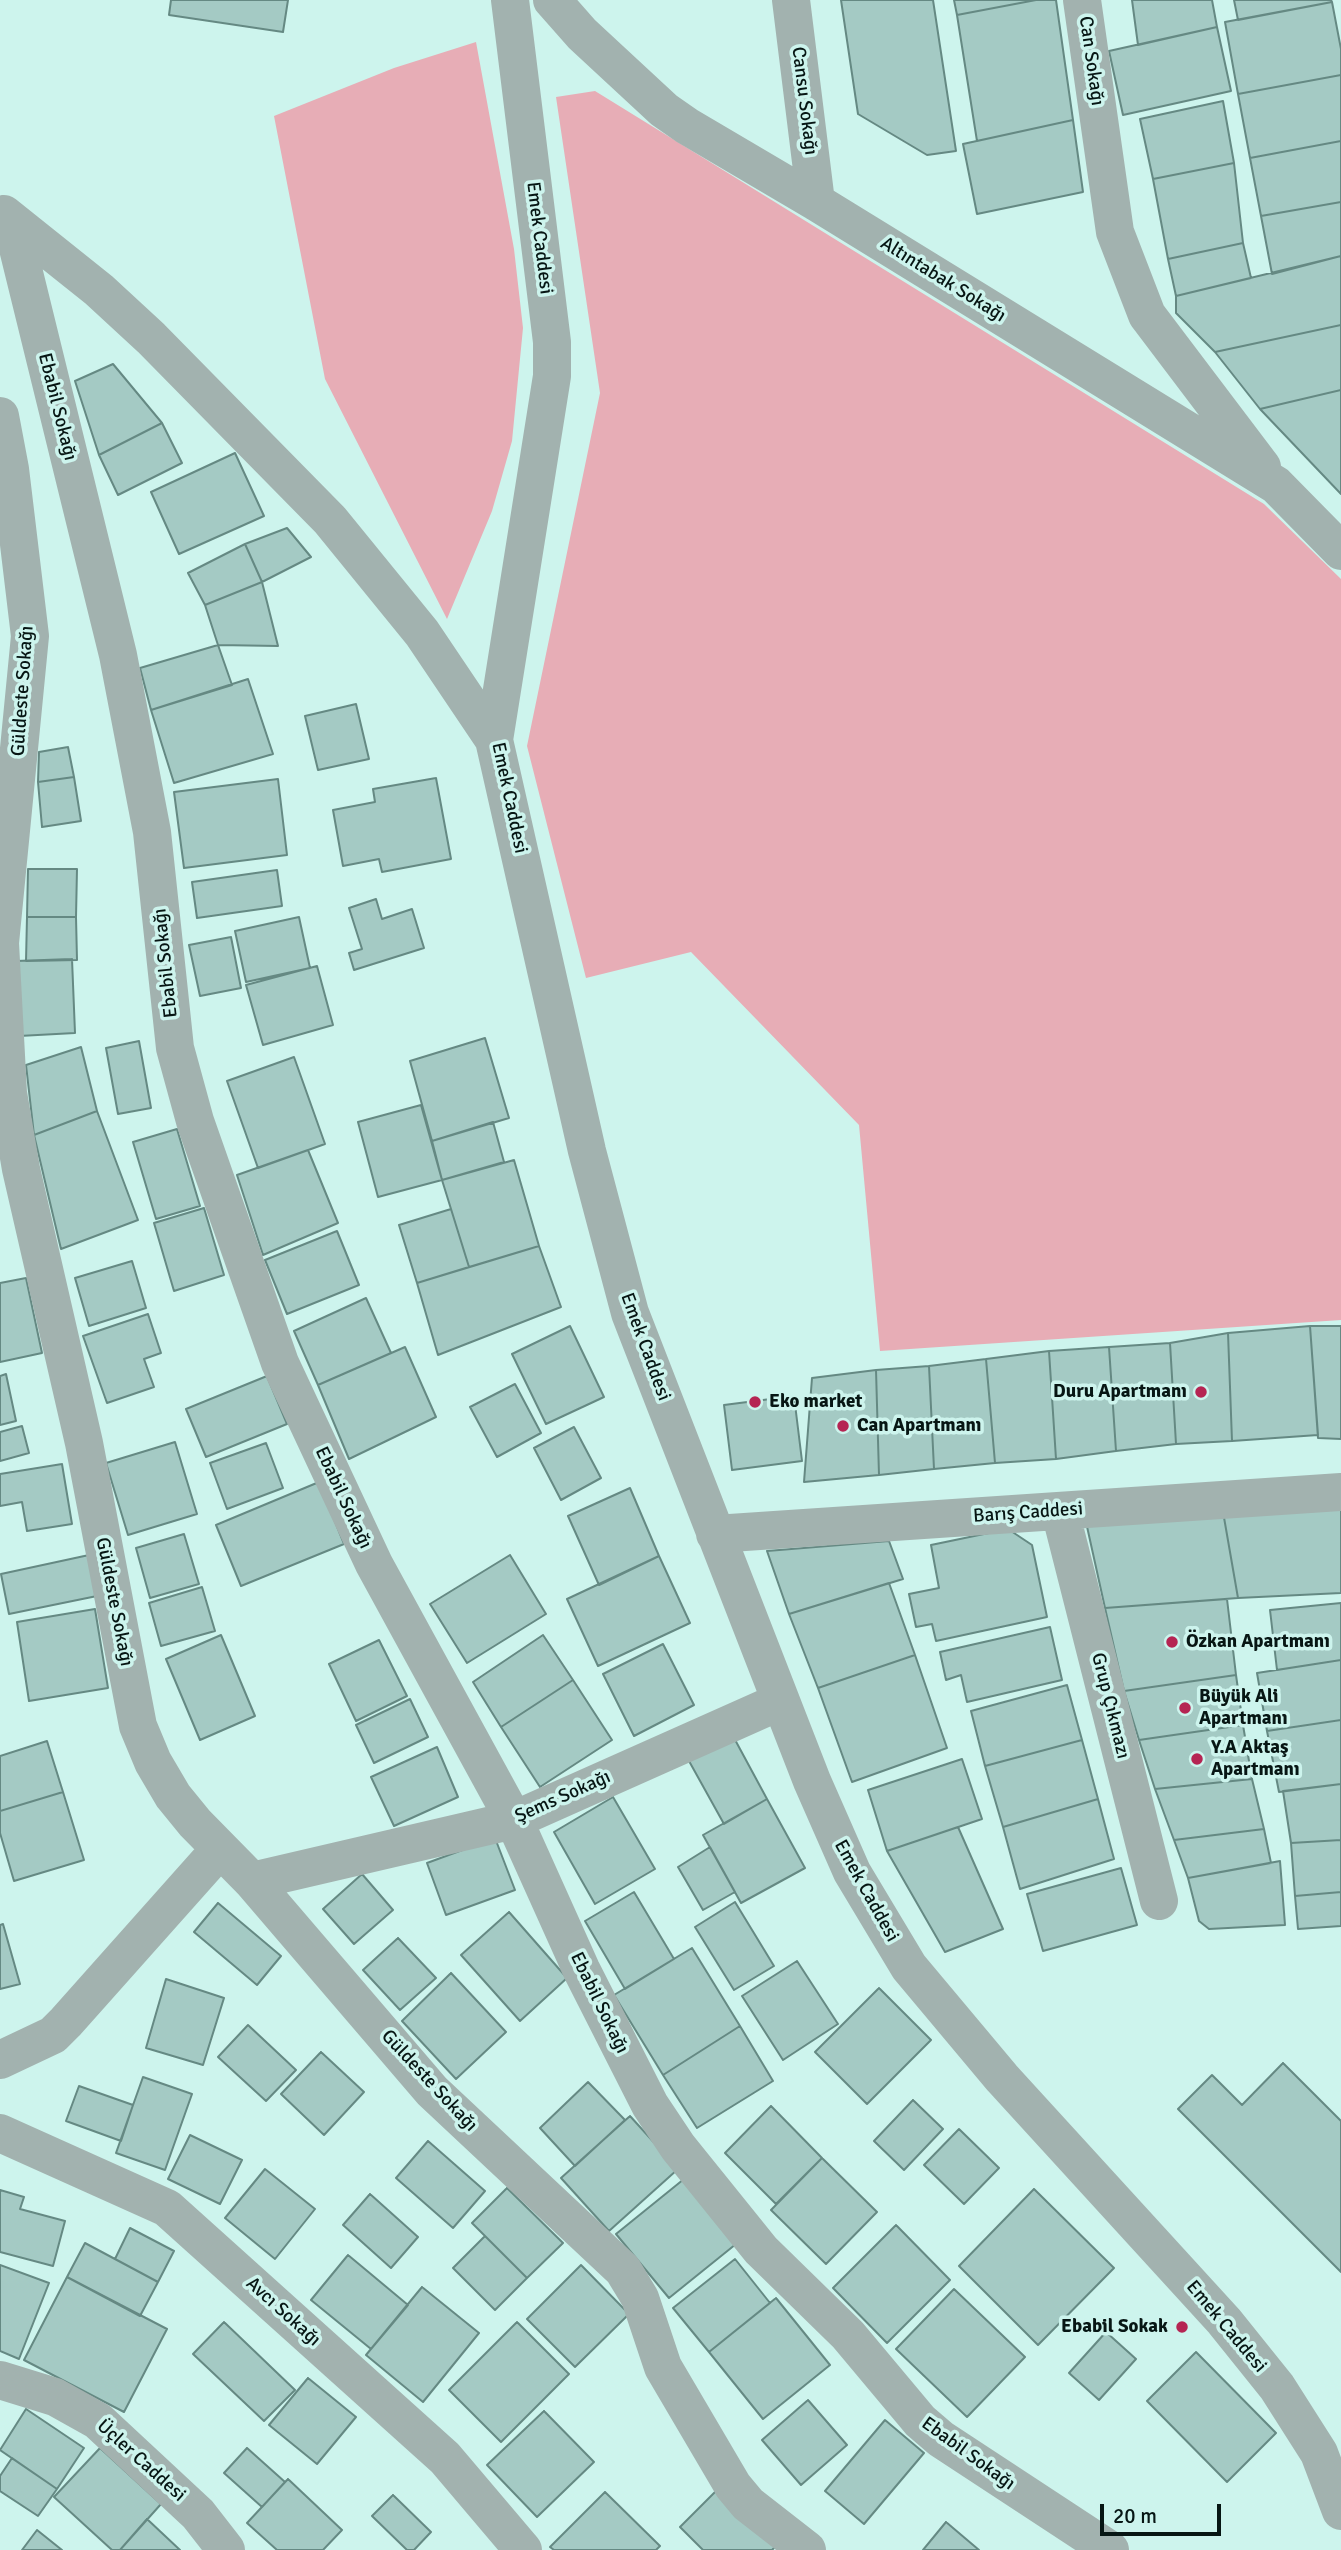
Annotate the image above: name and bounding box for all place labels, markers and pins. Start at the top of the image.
place label: Duru Apartmanı [1053,1381,1187,1403]
marker: Duru Apartmanı [1193,1384,1209,1400]
place label: Eko market [769,1391,862,1413]
marker: Eko market [747,1394,763,1410]
place label: Can Apartmanı [857,1415,981,1437]
marker: Can Apartmanı [835,1418,851,1434]
place label: Özkan Apartmanı [1186,1631,1330,1653]
marker: Özkan Apartmanı [1164,1634,1180,1650]
place label: Büyük Ali Apartmanı [1199,1686,1288,1730]
marker: Büyük Ali Apartmanı [1177,1700,1193,1716]
place label: Y.A Aktaş Apartmanı [1211,1737,1300,1781]
marker: Y.A Aktaş Apartmanı [1189,1751,1205,1767]
place label: Ebabil Sokak [1061,2316,1168,2338]
marker: Ebabil Sokak [1174,2319,1190,2335]

